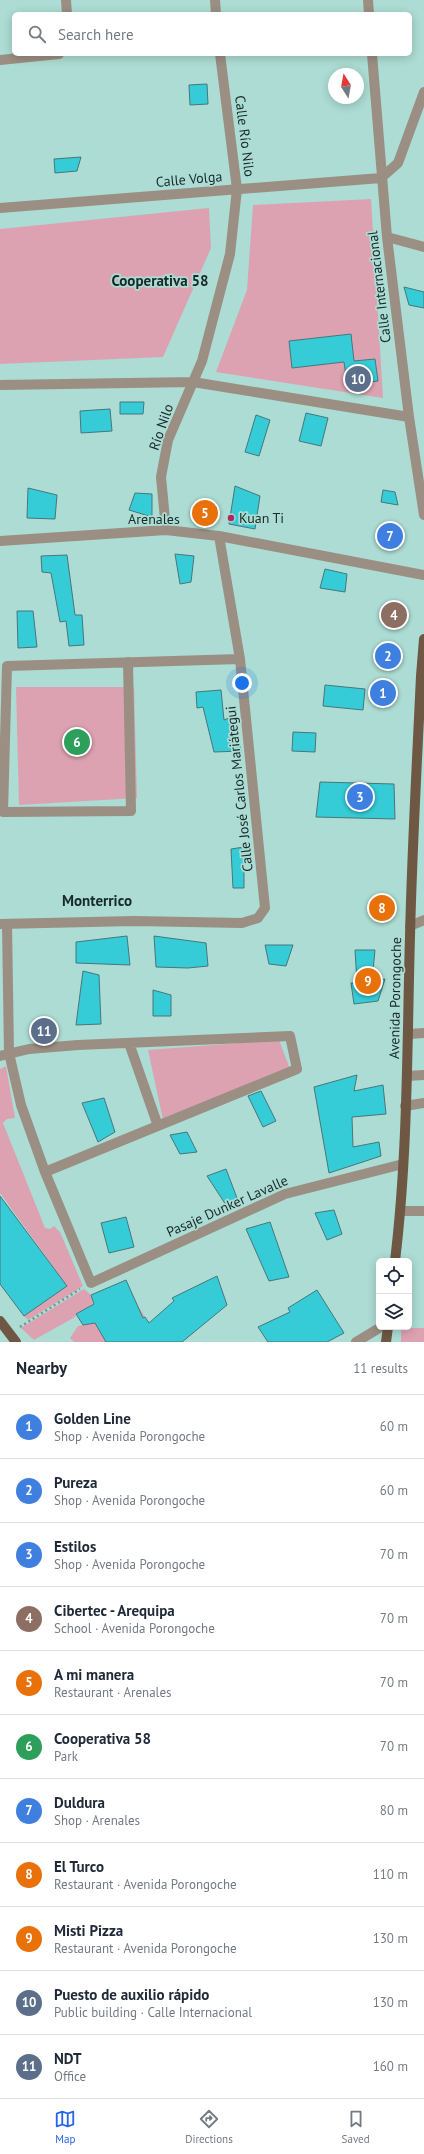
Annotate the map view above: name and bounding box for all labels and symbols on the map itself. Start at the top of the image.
north arrow [328,68,364,104]
street label: Calle Río Nilo [231,94,259,178]
street label: Calle Volga [155,167,223,191]
street label: Calle Internacional [363,230,395,344]
district label: Cooperativa 58 [111,271,209,290]
pin: 10 [345,364,371,394]
street label: Río Nilo [145,401,177,453]
pin: 5 [192,498,218,528]
place label: Kuan Ti [239,509,284,527]
street label: Arenales [128,510,180,528]
marker: Kuan Ti [226,513,236,523]
pin: 7 [377,521,403,551]
pin: 4 [381,600,407,630]
pin: 2 [375,641,401,671]
your location [232,673,252,693]
pin: 1 [370,678,396,708]
street label: Calle José Carlos Mariátegui [221,705,257,873]
pin: 6 [64,727,90,757]
pin: 3 [347,782,373,812]
district label: Monterrico [62,891,132,910]
pin: 8 [369,893,395,923]
street label: Avenida Porongoche [385,937,405,1059]
pin: 9 [355,966,381,996]
pin: 11 [31,1016,57,1046]
street label: Pasaje Dunker Lavalle [163,1171,291,1241]

